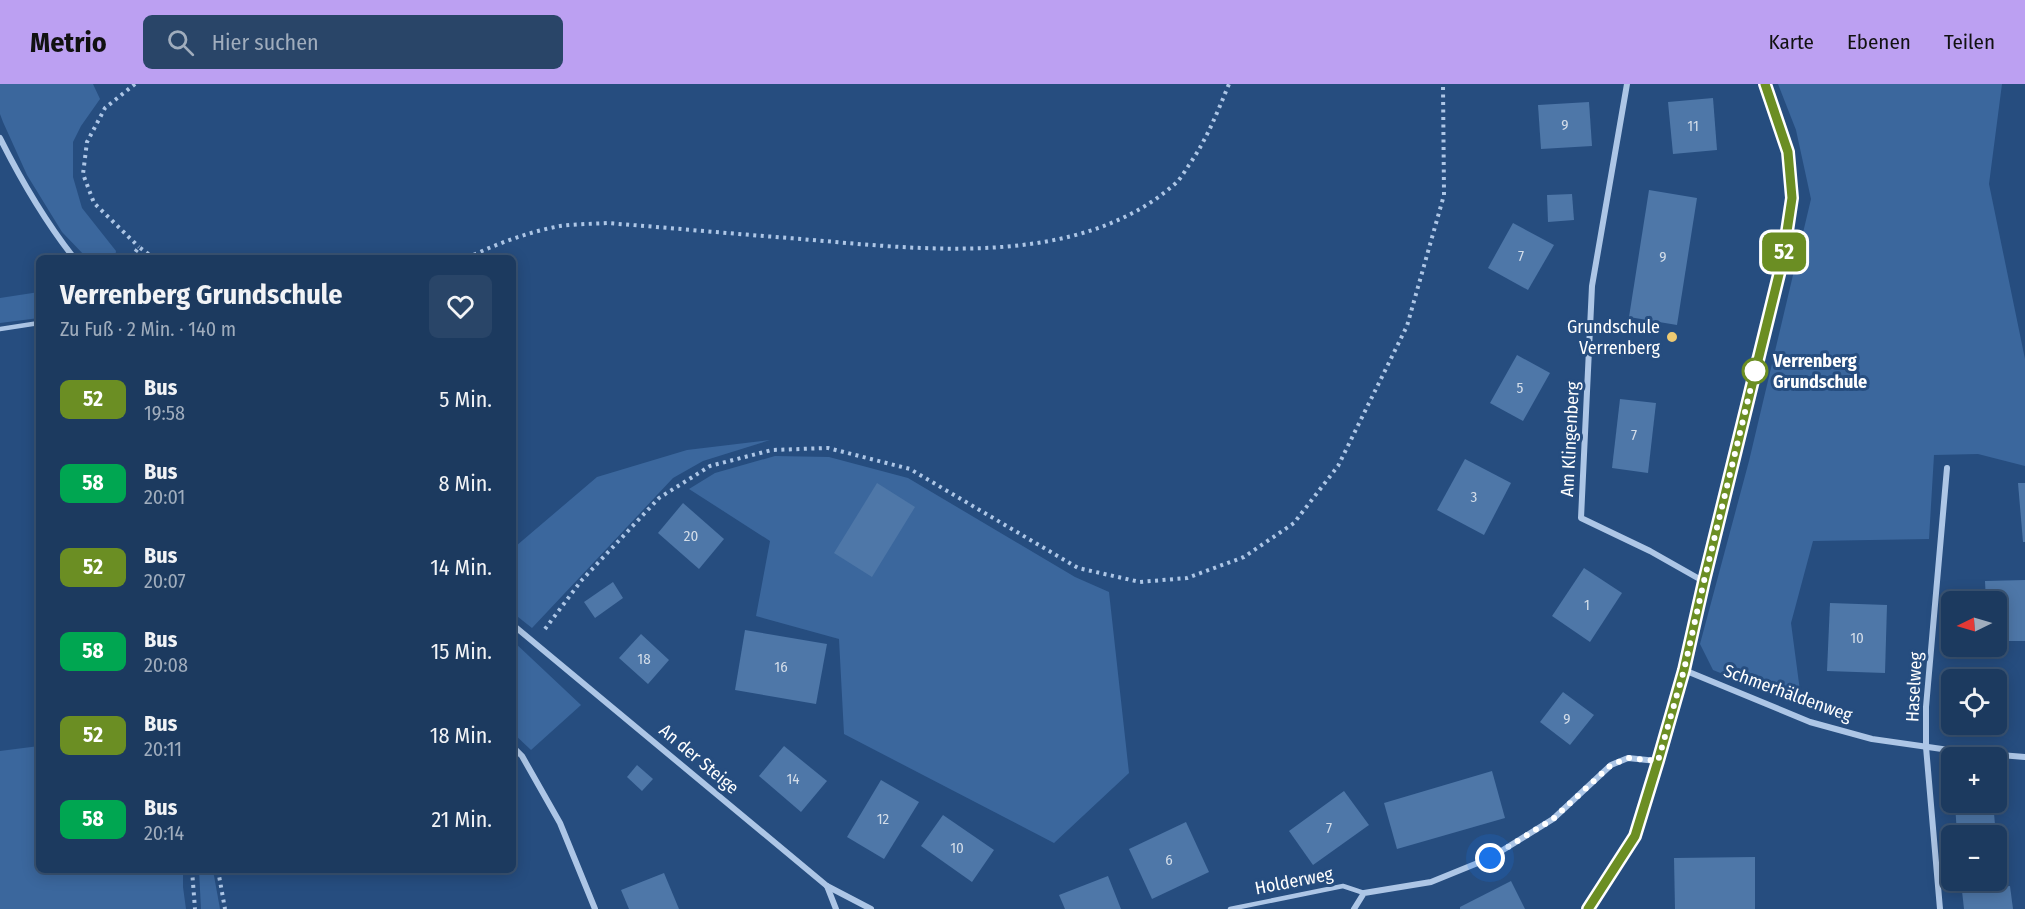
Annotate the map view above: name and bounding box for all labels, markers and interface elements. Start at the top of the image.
search box [143,15,563,69]
text: Metrio [30,26,107,59]
icon: search [164,26,197,59]
text: Hier suchen [212,29,319,56]
text: Karte [1768,29,1814,55]
text: Ebenen [1847,29,1911,55]
text: Teilen [1944,29,1995,55]
house number: 9 [1561,116,1569,134]
house number: 11 [1687,117,1699,135]
line badge: 52 [1757,232,1811,272]
text: 52 [1774,239,1794,265]
house number: 7 [1518,247,1524,265]
house number: 9 [1659,248,1667,266]
button: heart [429,275,492,338]
text: Verrenberg Grundschule [60,278,343,311]
place label: Grundschule Verrenberg [1567,316,1661,359]
text: Zu Fuß · 2 Min. · 140 m [60,317,236,341]
marker: Grundschule Verrenberg [1665,330,1679,344]
place label: Verrenberg Grundschule [1772,350,1867,393]
marker: Verrenberg Grundschule [1742,358,1768,384]
text: Bus [144,374,177,401]
house number: 5 [1517,379,1524,397]
street label: Am Klingenberg [1556,380,1584,497]
text: 52 [83,386,103,412]
text: 5 Min. [439,386,492,413]
text: 19:58 [144,401,185,425]
house number: 7 [1631,426,1637,444]
text: Bus [144,458,177,485]
text: 58 [82,470,104,496]
text: 8 Min. [438,470,492,497]
text: 20:01 [144,485,185,509]
house number: 3 [1471,488,1478,506]
house number: 20 [684,527,698,545]
text: Bus [144,542,177,569]
text: 52 [83,554,103,580]
text: 14 Min. [430,554,492,581]
text: 20:07 [144,569,186,593]
north arrow [1941,591,2007,657]
map controls [1941,591,2007,891]
house number: 1 [1584,596,1590,614]
text: Bus [144,626,177,653]
house number: 10 [1850,629,1864,647]
text: 58 [82,638,104,664]
text: 15 Min. [431,638,492,665]
house number: 18 [637,650,651,668]
street label: Haselweg [1901,651,1927,723]
text: 20:08 [144,653,188,677]
house number: 16 [774,658,788,676]
street label: Schmerhäldenweg [1721,660,1856,727]
button: locate [1941,669,2007,735]
text: Bus [144,710,177,737]
house number: 9 [1563,710,1571,728]
street label: An der Steige [655,719,743,799]
text: 52 [83,722,103,748]
text: 18 Min. [430,722,492,749]
text: 20:11 [144,737,182,761]
button: + [1941,747,2007,813]
house number: 14 [786,770,800,788]
text: Bus [144,794,177,821]
text: 58 [82,806,104,832]
text: 21 Min. [432,806,492,833]
house number: 12 [877,810,890,828]
house number: 7 [1326,819,1332,837]
text: 20:14 [144,821,184,845]
button: − [1941,825,2007,891]
house number: 10 [950,839,964,857]
your location [1475,843,1505,873]
house number: 6 [1165,851,1173,869]
street label: Holderweg [1253,863,1335,899]

